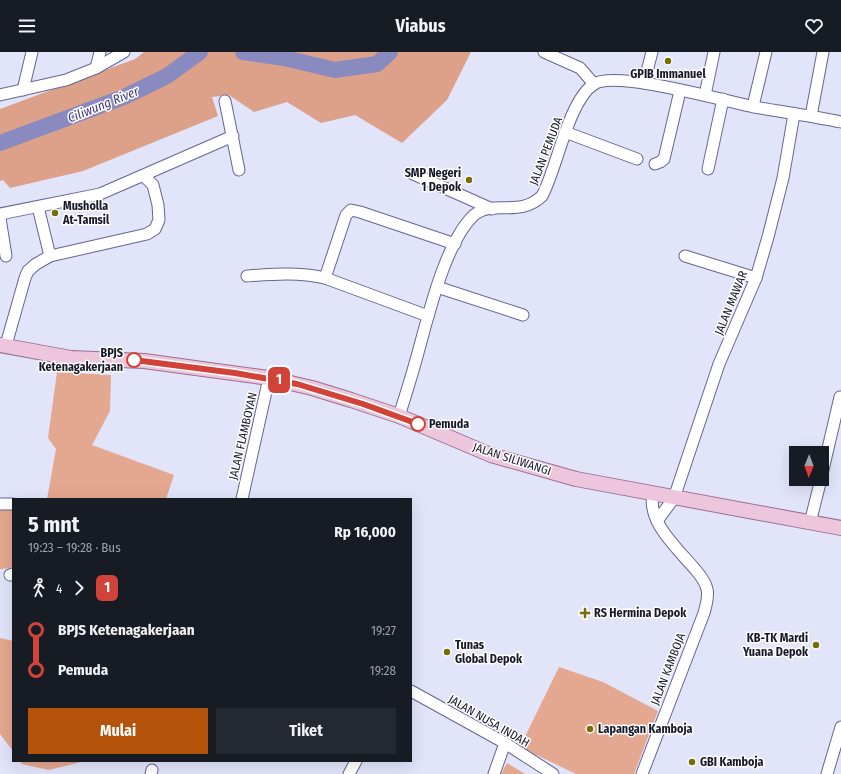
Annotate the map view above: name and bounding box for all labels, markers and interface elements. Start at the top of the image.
icon: menu [16,15,38,37]
text: Viabus [395,15,446,37]
icon: heart [803,15,825,37]
marker: GPIB Immanuel [663,56,673,66]
place label: GPIB Immanuel [630,67,706,81]
water label: Ciliwung River [66,83,141,125]
street label: JALAN PEMUDA [527,114,566,187]
place label: SMP Negeri 1 Depok [405,166,462,194]
marker: SMP Negeri 1 Depok [464,175,474,185]
place label: Musholla At-Tamsil [62,199,110,227]
marker: Musholla At-Tamsil [50,208,60,218]
street label: JALAN MAWAR [712,268,750,337]
place label: BPJS Ketenagakerjaan [39,346,123,374]
marker: BPJS Ketenagakerjaan [126,352,142,368]
line badge: 1 [266,367,292,393]
text: 1 [276,371,282,388]
street label: JALAN FLAMBOYAN [226,391,260,481]
marker: Pemuda [410,416,426,432]
place label: Pemuda [429,417,469,431]
street label: JALAN SILIWANGI [471,440,553,478]
north arrow [789,446,829,486]
map controls [789,446,829,486]
text: 5 mnt [28,511,79,538]
text: Rp 16,000 [334,523,396,541]
text: 19:23 – 19:28 · Bus [28,540,121,555]
icon: walk [28,577,50,599]
icon: forward [68,577,90,599]
text: 1 [104,579,110,596]
text: 4 [56,581,62,596]
place label: RS Hermina Depok [594,606,687,620]
marker: RS Hermina Depok [579,607,591,619]
text: BPJS Ketenagakerjaan [58,621,195,639]
text: 19:27 [371,623,396,638]
street label: JALAN KAMBOJA [648,630,688,707]
place label: KB-TK Mardi Yuana Depok [742,631,809,659]
place label: Tunas Global Depok [455,638,523,666]
marker: KB-TK Mardi Yuana Depok [811,640,821,650]
marker: Tunas Global Depok [442,647,452,657]
text: Pemuda [58,661,108,679]
text: 19:28 [370,663,396,678]
street label: JALAN NUSA INDAH [446,692,532,750]
button: Mulai [28,708,208,754]
button: Tiket [216,708,396,754]
place label: Lapangan Kamboja [598,722,693,736]
marker: Lapangan Kamboja [585,724,595,734]
place label: GBI Kamboja [700,755,764,769]
marker: GBI Kamboja [687,757,697,767]

